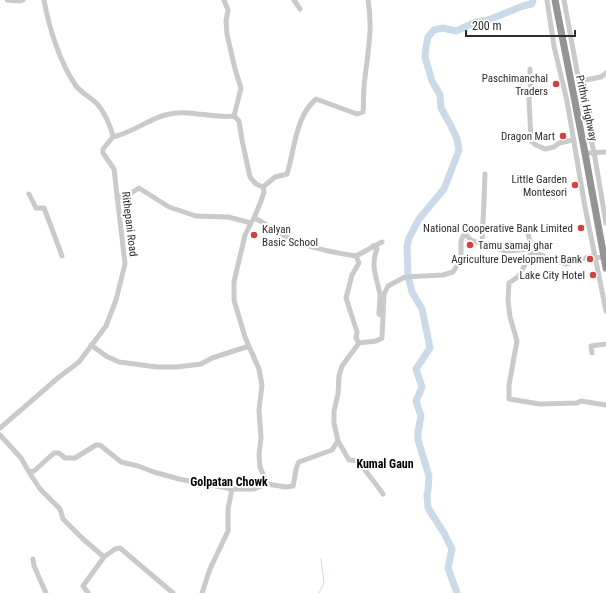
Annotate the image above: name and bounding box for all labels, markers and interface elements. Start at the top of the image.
scale bar [466,12,575,38]
text: 200 m [472,19,502,33]
place label: Paschimanchal Traders [482,72,548,98]
street label: Prithvi Highway [573,74,600,143]
marker: Paschimanchal Traders [551,79,561,89]
place label: Dragon Mart [501,130,555,143]
marker: Dragon Mart [558,131,568,141]
place label: Little Garden Montesori [512,173,567,199]
marker: Little Garden Montesori [570,180,580,190]
street label: Rithepani Road [119,191,140,257]
place label: National Cooperative Bank Limited [423,222,573,235]
place label: Kalyan Basic School [262,223,318,249]
marker: National Cooperative Bank Limited [576,223,586,233]
marker: Kalyan Basic School [249,230,259,240]
place label: Tamu samaj ghar [478,239,553,252]
marker: Tamu samaj ghar [465,240,475,250]
place label: Agriculture Development Bank [451,253,582,266]
marker: Agriculture Development Bank [585,254,595,264]
place label: Lake City Hotel [520,269,585,282]
marker: Lake City Hotel [588,270,598,280]
district label: Kumal Gaun [356,457,414,471]
district label: Golpatan Chowk [190,475,268,489]

